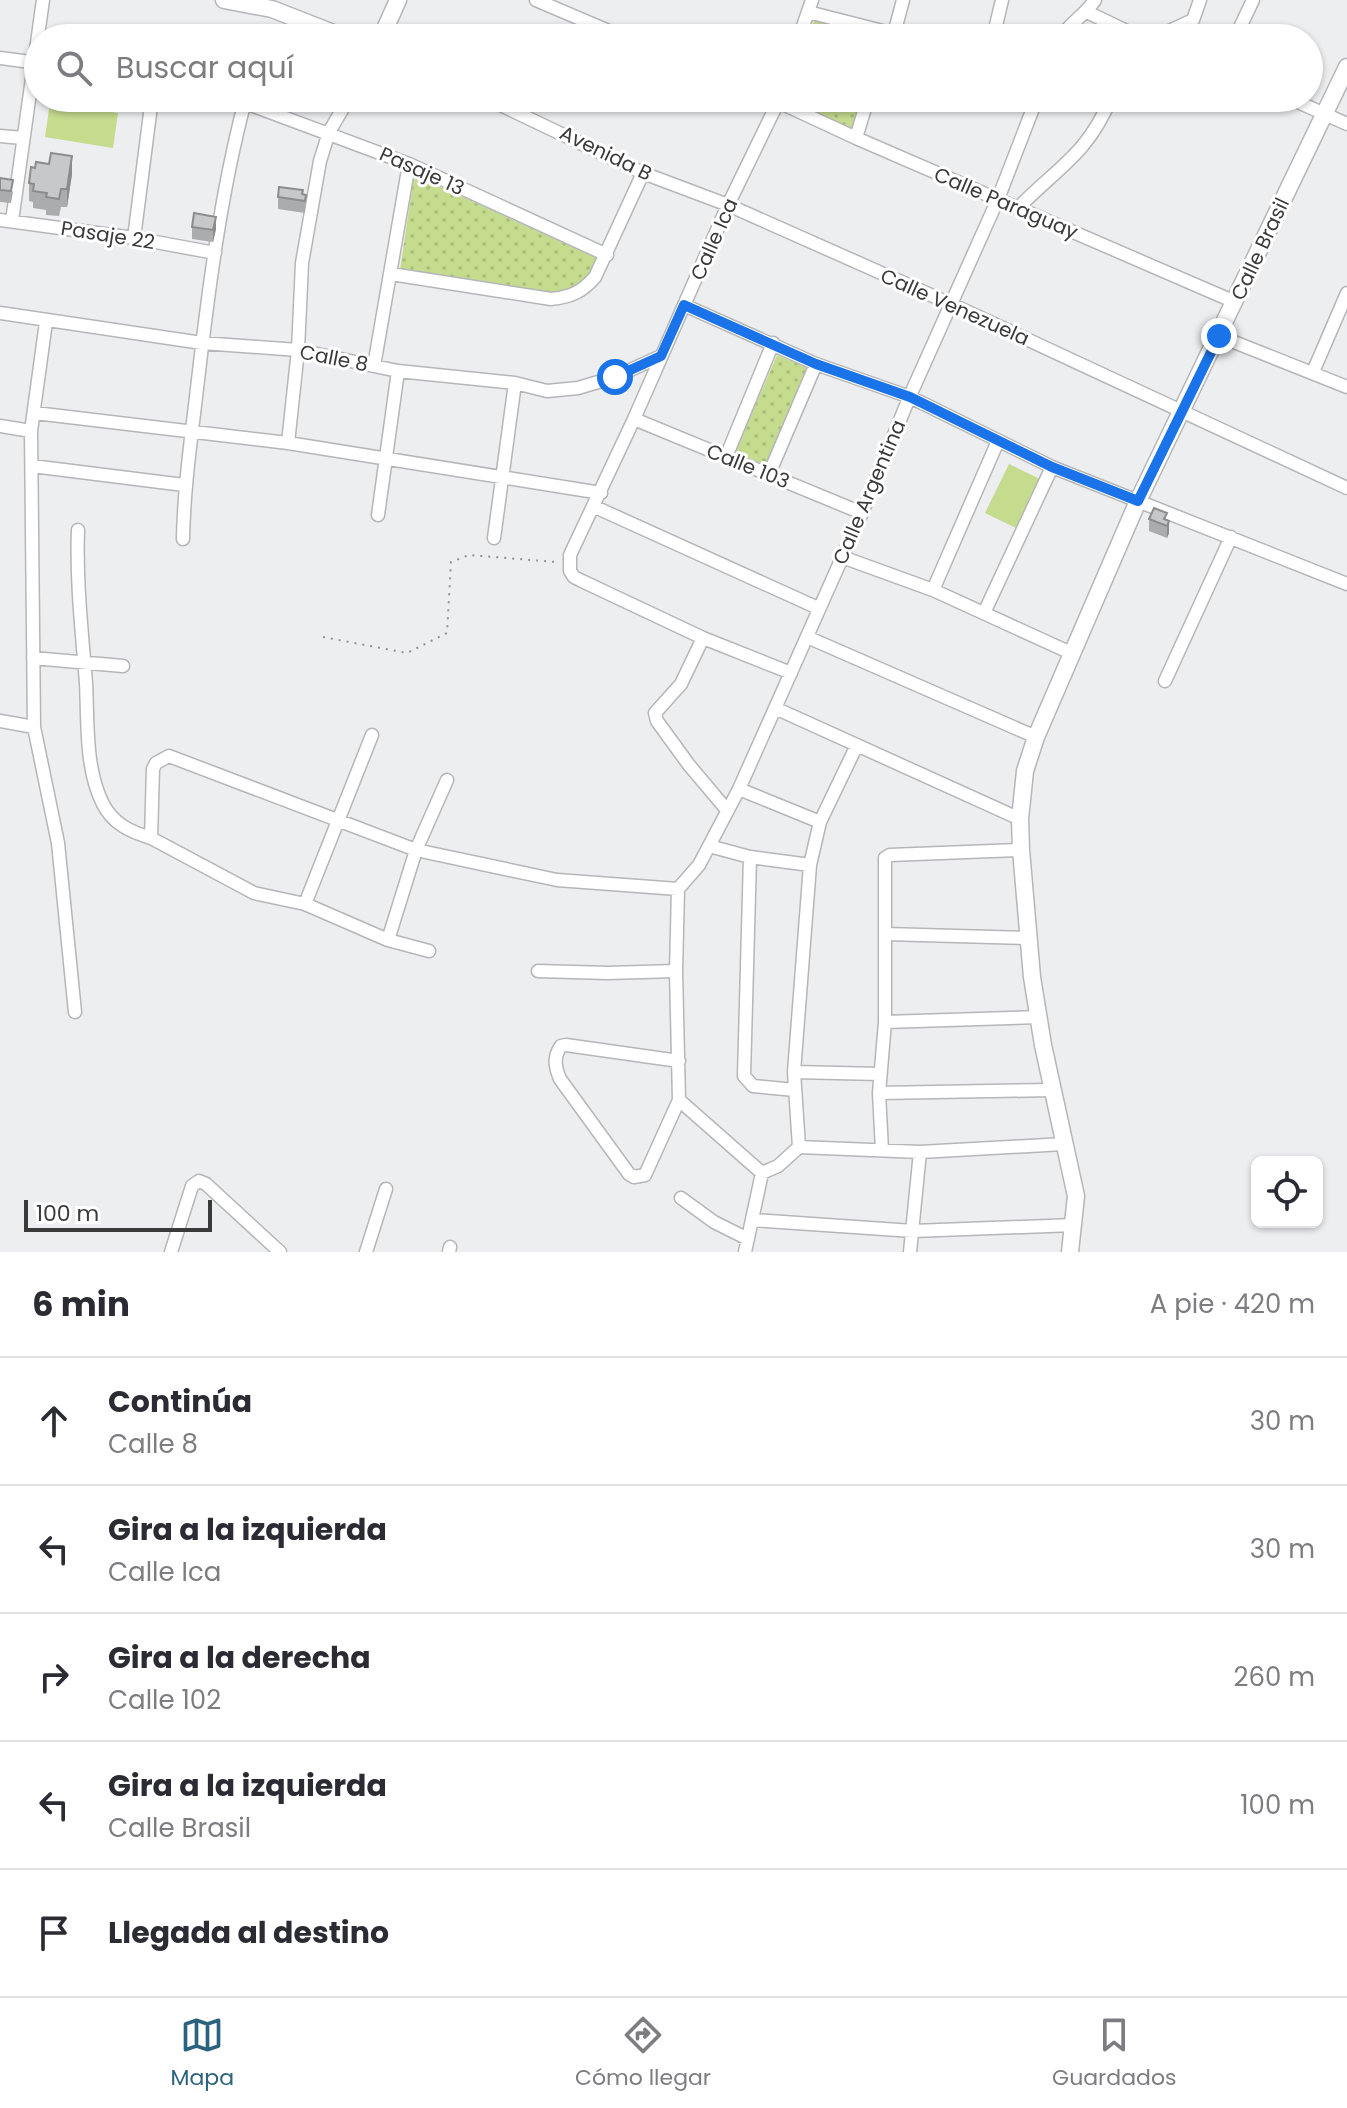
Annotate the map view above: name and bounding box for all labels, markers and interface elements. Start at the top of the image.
search box [24,24,1323,112]
icon: search [52,46,96,90]
text: Buscar aquí [116,46,294,89]
street label: Avenida B [555,119,657,187]
street label: Pasaje 13 [375,140,469,202]
street label: Calle Paraguay [930,160,1082,246]
street label: Calle Brasil [1224,193,1296,305]
street label: Calle Ica [683,194,745,284]
street label: Pasaje 22 [59,214,157,256]
street label: Calle Venezuela [876,262,1034,352]
route end [1201,318,1237,354]
street label: Calle 8 [297,338,371,378]
route start [597,359,633,395]
street label: Calle Argentina [826,415,912,569]
street label: Calle 103 [702,437,794,495]
map controls [1251,1156,1323,1228]
button: locate [1251,1156,1323,1228]
scale bar [24,1196,212,1232]
text: 100 m [36,1198,99,1229]
text: 6 min [32,1280,130,1328]
text: A pie · 420 m [1150,1286,1315,1322]
text: Continúa [108,1380,252,1423]
icon: ahead [32,1399,76,1443]
text: 30 m [1250,1403,1315,1439]
text: Calle 8 [108,1426,198,1462]
text: Gira a la izquierda [108,1508,387,1551]
icon: left [32,1527,76,1571]
text: 30 m [1250,1531,1315,1567]
text: Calle Ica [108,1554,221,1590]
text: Gira a la derecha [108,1636,371,1679]
icon: right [32,1655,76,1699]
text: 260 m [1233,1659,1315,1695]
text: Calle 102 [108,1682,221,1718]
text: Gira a la izquierda [108,1764,387,1807]
icon: left [32,1783,76,1827]
text: 100 m [1240,1787,1315,1823]
text: Calle Brasil [108,1810,251,1846]
icon: arrive [32,1911,76,1955]
text: Llegada al destino [108,1911,389,1954]
tab: Mapa [170,2013,234,2094]
tab: Cómo llegar [575,2013,711,2094]
tab: Guardados [1052,2013,1177,2094]

